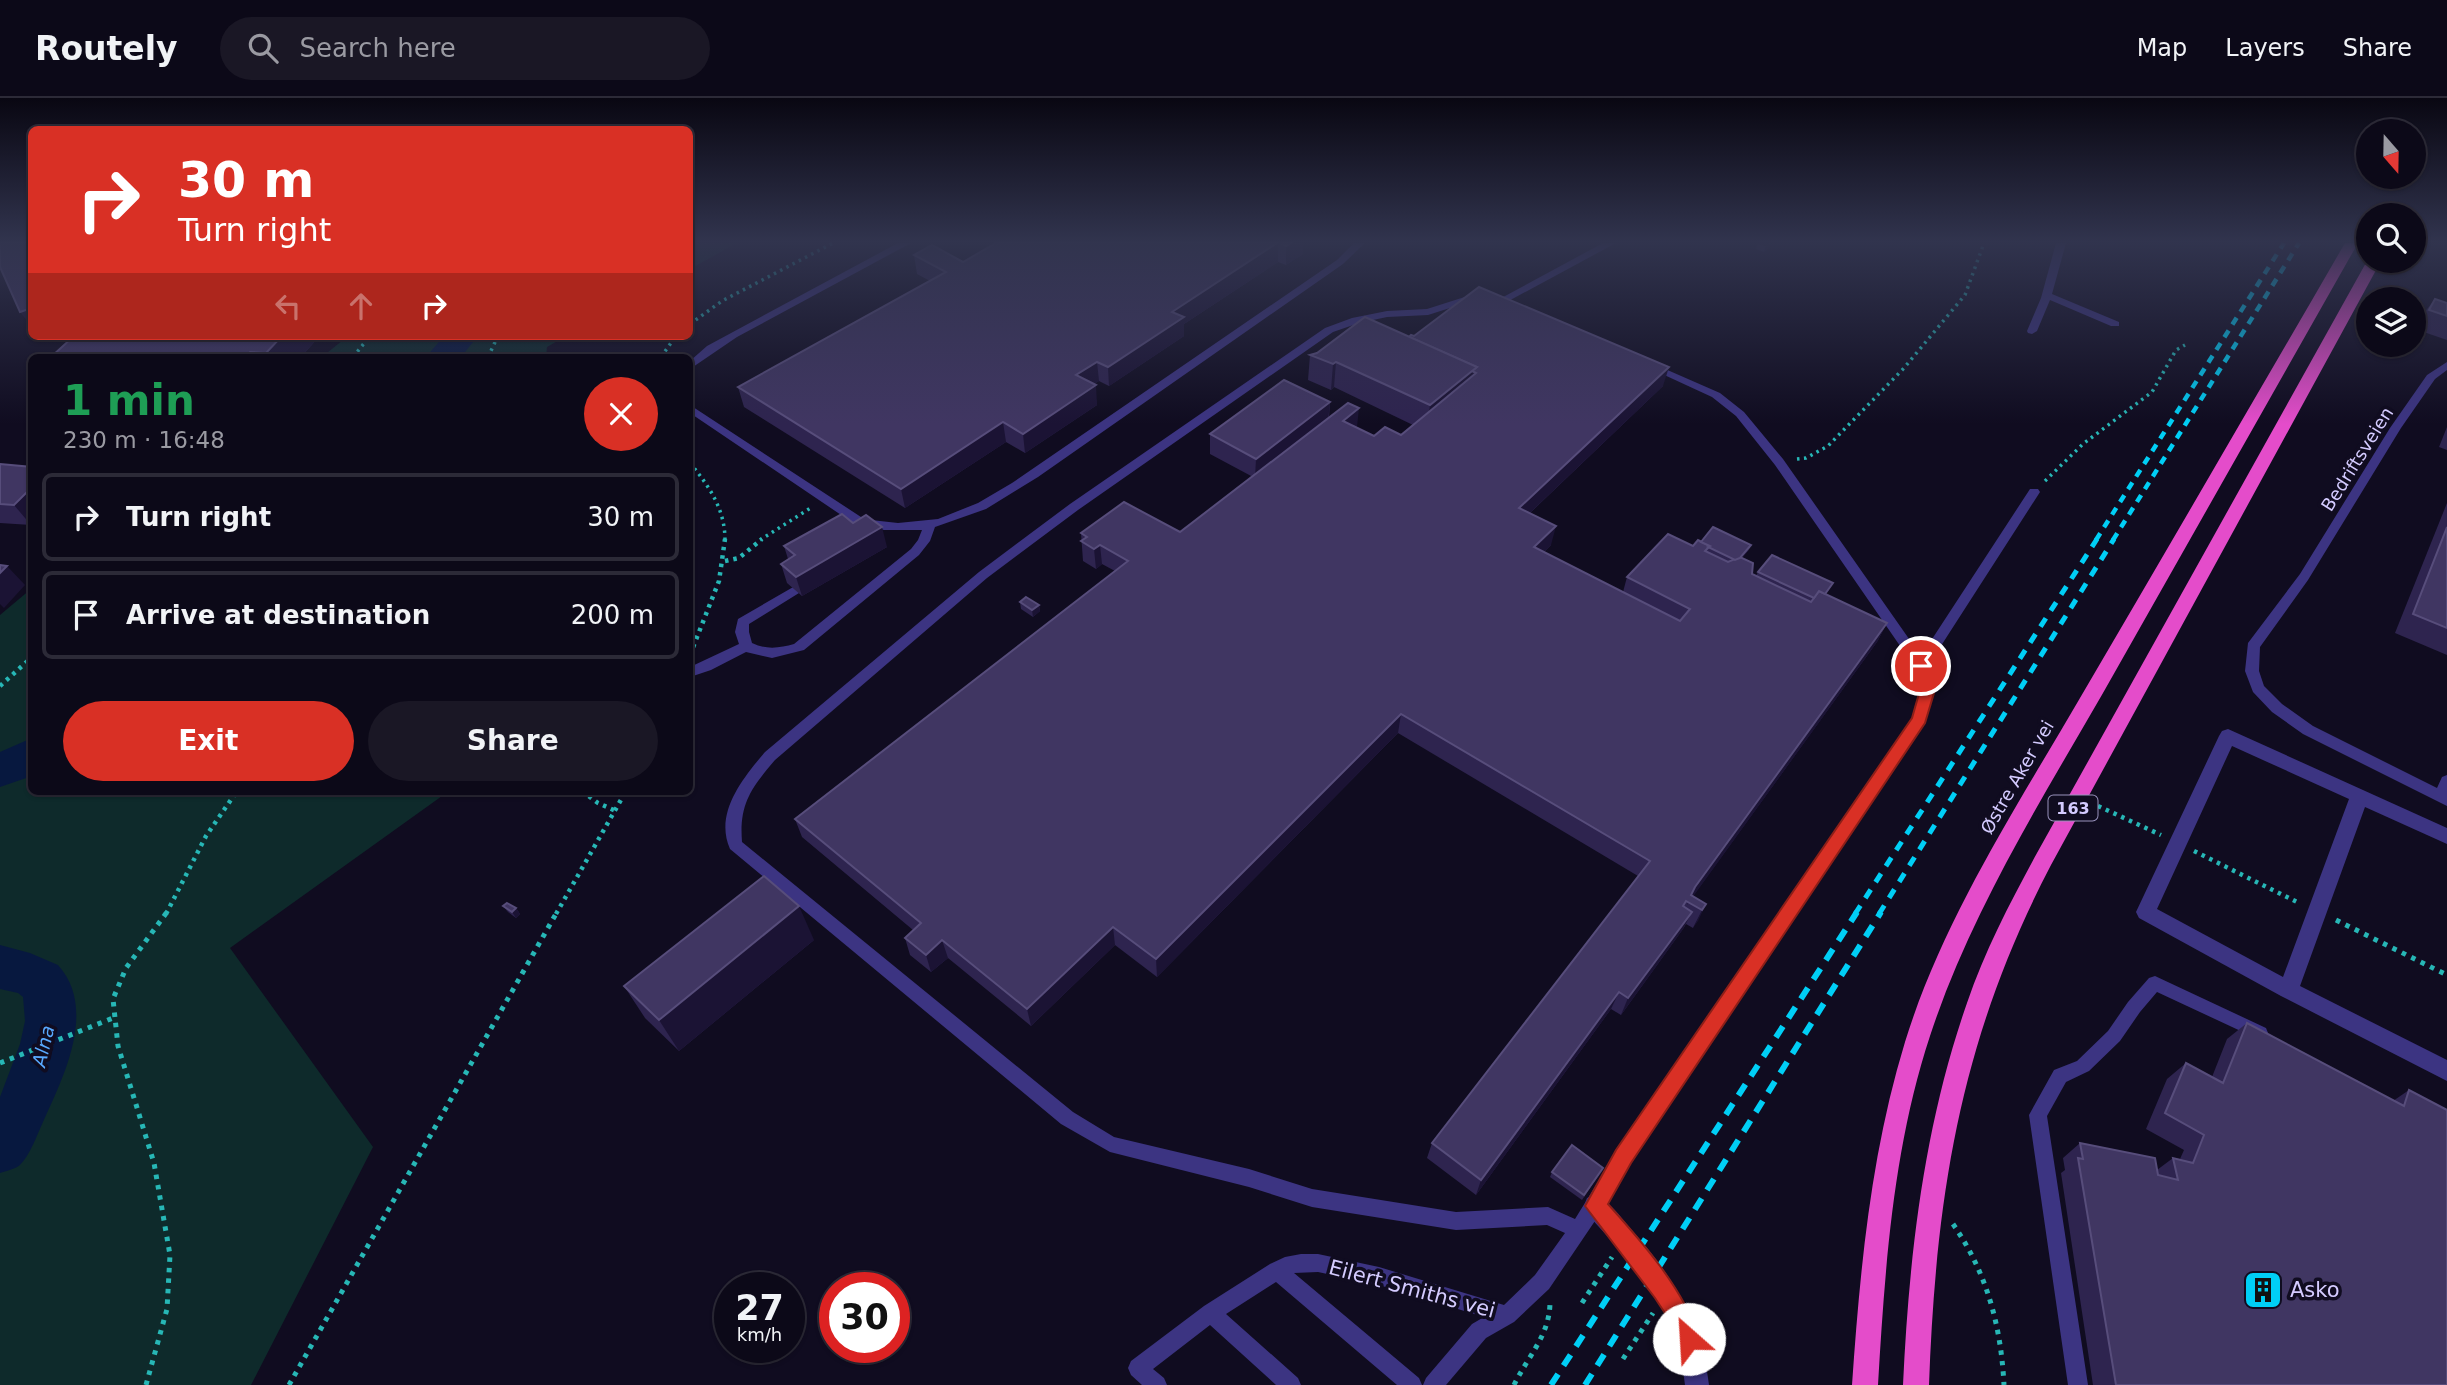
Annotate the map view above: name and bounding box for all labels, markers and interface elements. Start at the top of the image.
search box [220,17,710,80]
text: Routely [35,29,178,68]
icon: search [244,29,282,67]
text: Search here [300,33,456,63]
text: Map [2137,34,2187,62]
text: Layers [2225,34,2305,62]
text: Share [2343,34,2412,62]
north arrow [2356,119,2426,189]
map controls [2356,119,2426,357]
text: 30 m [178,152,314,209]
icon: right [63,154,154,245]
button: search [2356,203,2426,273]
text: Turn right [178,211,331,249]
icon: left [269,287,307,325]
icon: ahead [342,287,380,325]
icon: right [415,287,453,325]
button: layers [2356,287,2426,357]
text: 1 min [63,376,195,425]
button: close [584,377,658,451]
street label: Bedriftsveien [2317,403,2397,515]
text: 230 m · 16:48 [63,427,225,453]
icon: right [67,498,105,536]
text: Turn right [126,502,271,532]
text: 30 m [587,502,654,532]
icon: arrive [67,596,105,634]
text: Arrive at destination [126,600,430,630]
text: 200 m [571,600,654,630]
pin [1891,636,1951,696]
icon: arrive [1902,647,1940,685]
button: Exit [63,701,354,781]
button: Share [368,701,658,781]
street label: Østre Aker vei [1976,717,2058,837]
road number: 163 [2048,796,2098,820]
water label: Alna [27,1023,58,1071]
street label: Eilert Smiths vei [1326,1255,1498,1323]
building icon: Asko [2242,1269,2284,1311]
speed limit sign: 30 [819,1272,910,1363]
place label: Asko [2290,1278,2340,1302]
text: 27 [735,1288,784,1328]
position arrow [1652,1302,1726,1376]
text: km/h [737,1324,782,1345]

